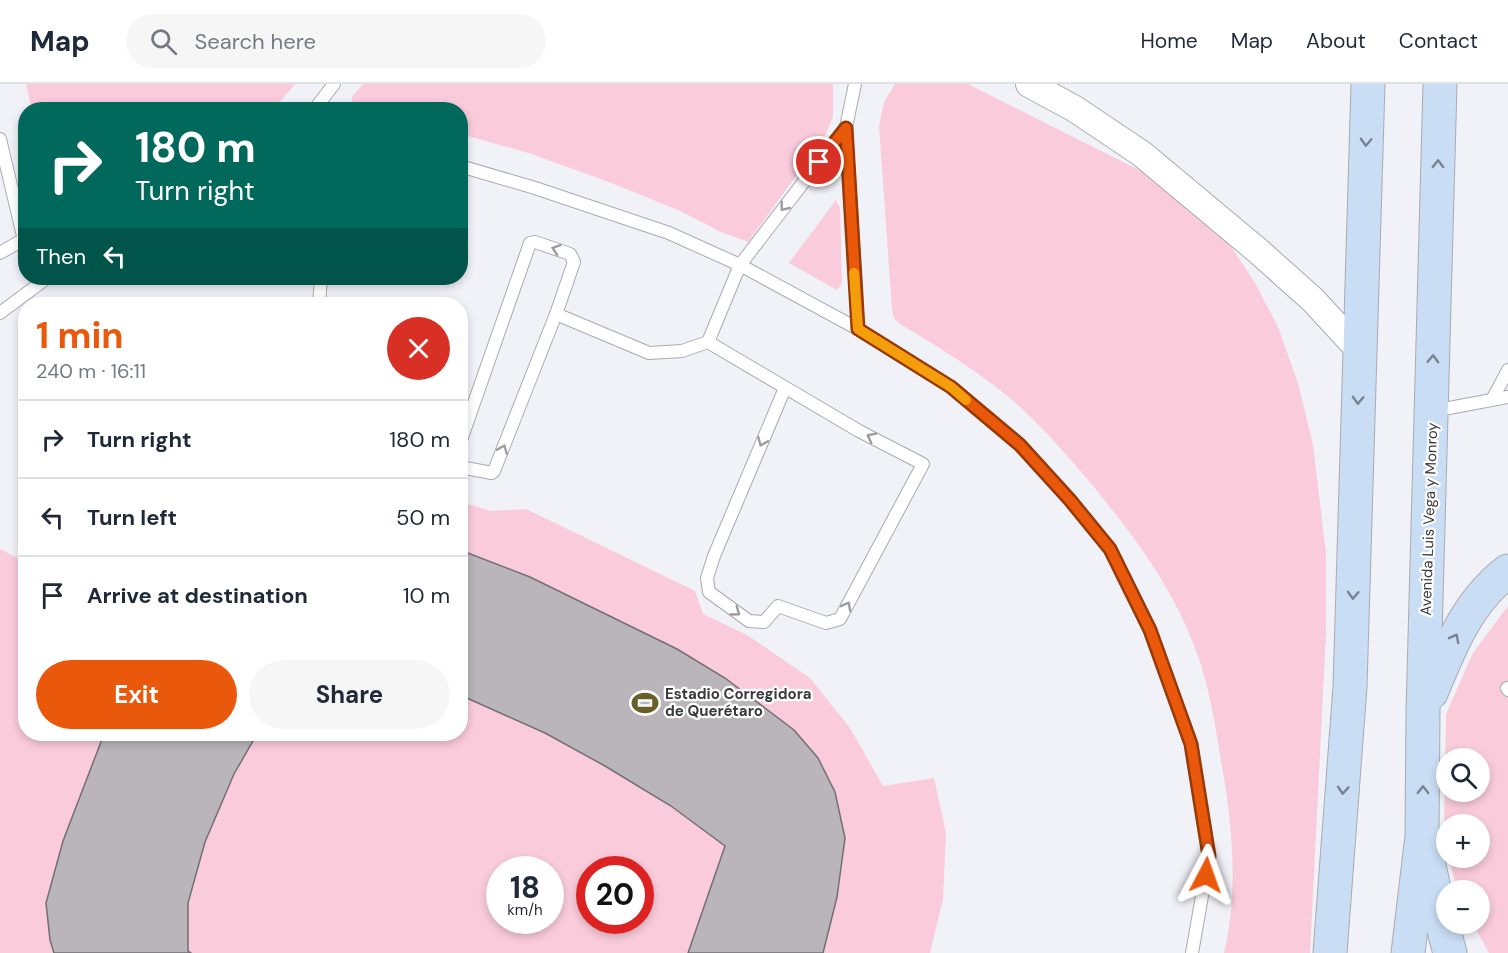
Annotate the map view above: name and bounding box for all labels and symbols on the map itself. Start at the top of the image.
pin [793,136,844,187]
one-way arrow [1360,138,1372,147]
one-way arrow [1432,159,1445,168]
one-way arrow [781,200,792,211]
one-way arrow [551,243,562,256]
one-way arrow [1427,354,1440,363]
one-way arrow [1352,396,1365,405]
street label: Avenida Luis Vega y Monroy [1416,422,1442,616]
one-way arrow [867,433,878,444]
one-way arrow [757,436,769,447]
one-way arrow [496,444,508,455]
one-way arrow [1347,591,1359,600]
one-way arrow [840,602,851,613]
one-way arrow [730,605,741,616]
one-way arrow [1448,634,1459,645]
place label: Estadio Corregidora de Querétaro [665,684,812,721]
sports icon: Estadio Corregidora de Querétaro [630,688,660,718]
one-way arrow [1337,785,1350,795]
one-way arrow [1417,786,1429,795]
position arrow [1174,843,1238,907]
speed limit sign: 20 [576,856,654,934]

